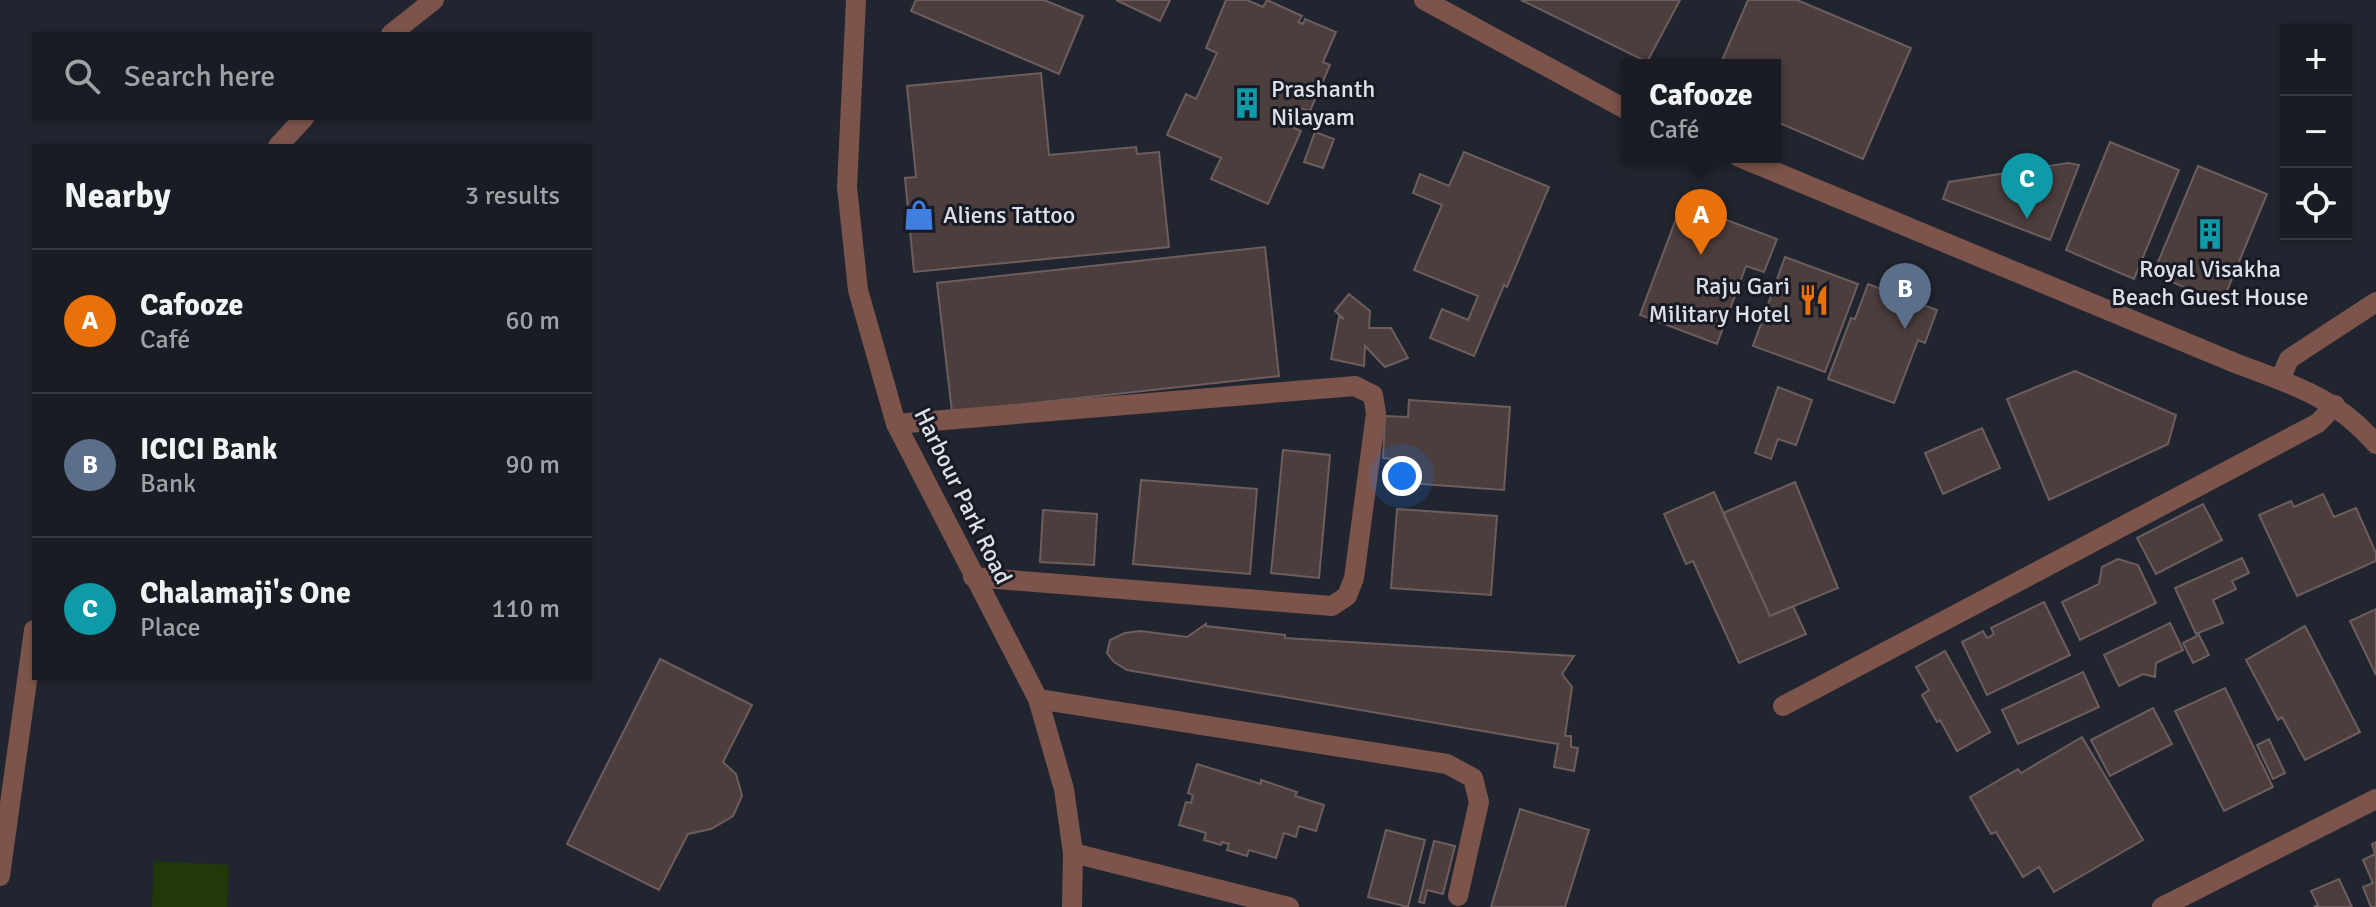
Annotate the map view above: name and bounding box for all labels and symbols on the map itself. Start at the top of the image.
place label: Prashanth Nilayam [1271,74,1375,132]
building icon: Prashanth Nilayam [1230,86,1264,120]
pin: C [2001,153,2053,219]
pin: A [1675,189,1727,255]
shop icon: Aliens Tattoo [902,198,936,232]
place label: Aliens Tattoo [943,200,1075,230]
building icon: Royal Visakha Beach Guest House [2193,217,2227,251]
place label: Royal Visakha Beach Guest House [2111,254,2309,312]
pin: B [1879,263,1931,329]
place label: Raju Gari Military Hotel [1649,271,1790,329]
restaurant icon: Raju Gari Military Hotel [1797,283,1831,317]
street label: Harbour Park Road [907,403,1019,589]
your location [1382,456,1422,496]

